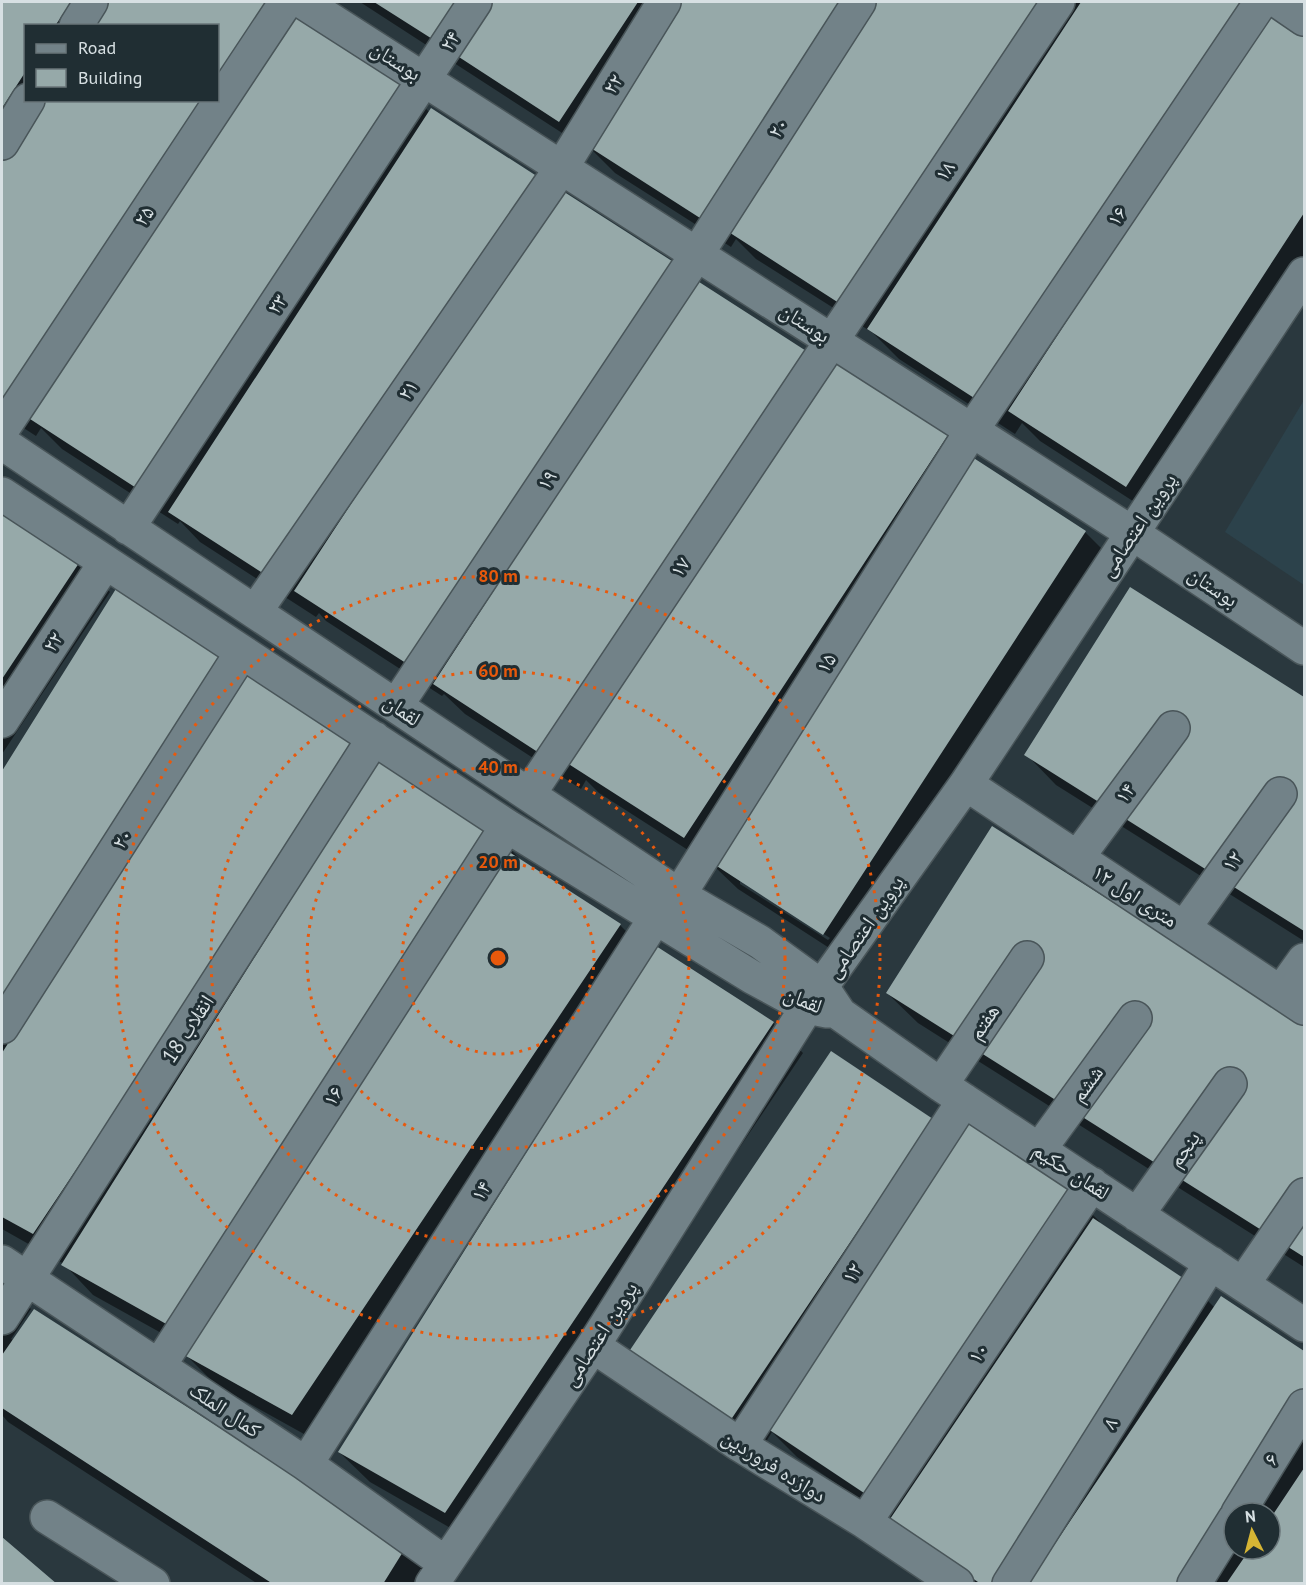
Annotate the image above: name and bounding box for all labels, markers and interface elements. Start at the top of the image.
legend [24,24,219,102]
street label: ۲۴ [433,25,466,56]
street label: بوستان [366,34,427,87]
text: Road [78,36,116,59]
text: Building [78,66,142,89]
street label: ۲۲ [596,69,629,99]
street label: ۲۰ [761,112,794,143]
street label: ۱۸ [928,155,961,186]
street label: ۲۵ [127,200,160,231]
street label: ۱۶ [1100,200,1133,231]
street label: ۲۳ [260,288,293,319]
street label: بوستان [775,296,836,349]
street label: ۲۱ [391,374,424,405]
street label: ۱۹ [530,464,563,495]
street label: پروین اعتصامی [1093,468,1182,582]
street label: ۱۷ [663,551,696,582]
street label: بوستان [1183,560,1243,613]
text: 80 m [478,564,518,587]
street label: ۲۲ [36,626,69,657]
street label: ۱۵ [809,648,842,678]
text: 60 m [478,659,518,682]
street label: لقمان [379,688,426,732]
text: 40 m [478,755,518,778]
street label: ۱۴ [1108,777,1141,808]
street label: ۲۰ [105,823,138,854]
street label: ۱۲ [1215,845,1248,876]
text: 20 m [478,850,518,873]
street label: ۱۲ متری اول [1088,858,1183,933]
street label: پروین اعتصامی [819,870,910,983]
centre of rings [488,948,508,968]
street label: لقمان [780,980,826,1019]
street label: انقلاب 18 [155,989,220,1068]
street label: هفتم [962,999,1006,1045]
street label: ششم [1064,1060,1110,1108]
street label: ۱۶ [316,1080,349,1111]
street label: پنجم [1161,1125,1207,1173]
street label: لقمان حکیم [1027,1136,1115,1206]
street label: ۱۴ [464,1175,497,1206]
street label: ۱۲ [835,1257,868,1288]
street label: پروین اعتصامی [556,1276,643,1391]
street label: ۱۰ [961,1337,994,1368]
street label: کمال الملک [184,1376,266,1443]
street label: ۸ [1096,1412,1124,1434]
street label: دوازده فروردین [717,1423,831,1508]
street label: ۶ [1257,1448,1285,1470]
north arrow [1222,1501,1282,1561]
text: N [1244,1506,1257,1527]

